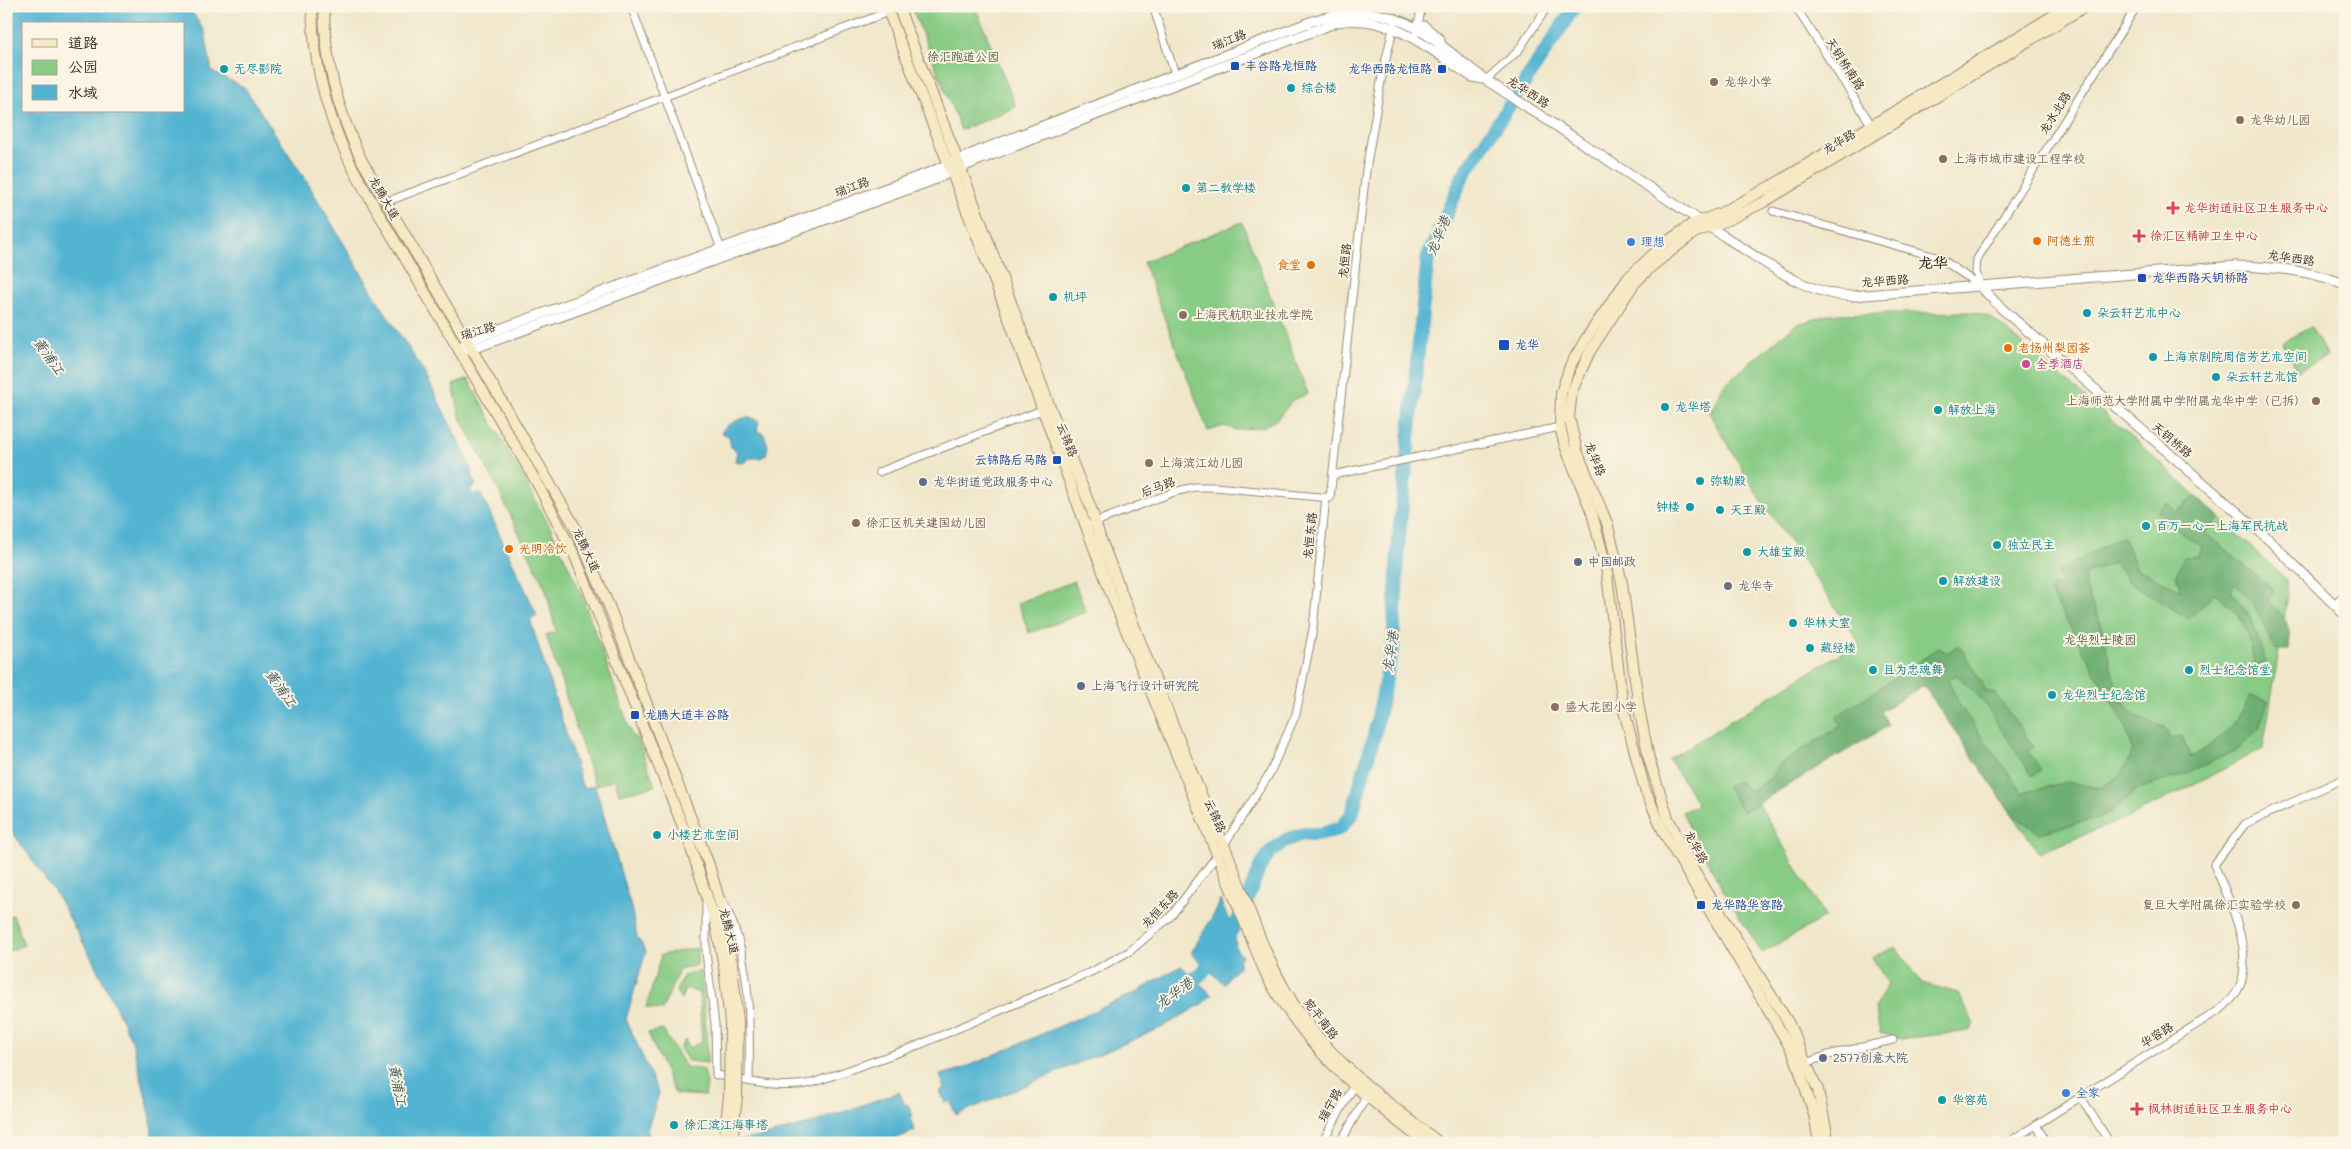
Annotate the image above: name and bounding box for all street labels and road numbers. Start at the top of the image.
street label: 瑞江路 [1209,25,1248,53]
street label: 天钥桥南路 [1823,34,1869,93]
street label: 龙华西路 [1504,71,1553,111]
street label: 龙水北路 [2035,88,2074,137]
street label: 龙华路 [1819,125,1858,157]
street label: 瑞江路 [832,172,871,200]
street label: 龙腾大道 [366,173,404,222]
street label: 龙恒路 [1334,242,1354,280]
street label: 龙华西路 [2266,246,2316,268]
street label: 龙华西路 [1860,270,1909,290]
street label: 瑞江路 [458,317,497,343]
street label: 天钥桥路 [2149,418,2196,461]
street label: 云锦路 [1054,420,1082,459]
street label: 龙华路 [1582,439,1610,478]
street label: 后马路 [1138,472,1177,500]
street label: 龙恒东路 [1299,511,1319,561]
street label: 龙腾大道 [570,524,604,575]
street label: 云锦路 [1201,796,1231,835]
street label: 龙华路 [1681,827,1712,866]
street label: 龙恒东路 [1137,885,1181,931]
street label: 龙腾大道 [716,906,744,956]
street label: 宛平南路 [1301,994,1343,1042]
street label: 华容路 [2137,1018,2176,1050]
street label: 瑞宁路 [1313,1085,1345,1124]

